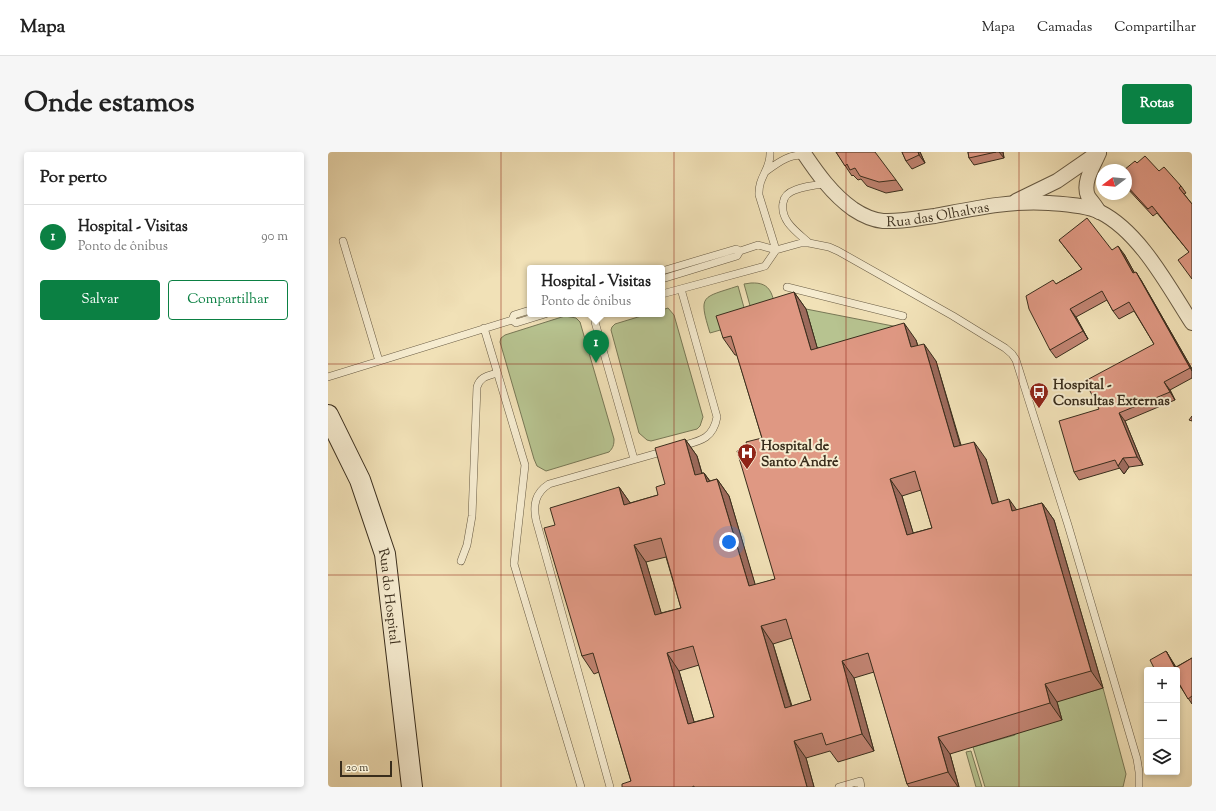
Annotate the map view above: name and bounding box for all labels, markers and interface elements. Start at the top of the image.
text: Mapa [20,14,65,41]
text: Mapa [982,18,1015,38]
text: Camadas [1037,18,1092,38]
text: Compartilhar [1114,18,1196,38]
text: Onde estamos [24,84,194,124]
button: Rotas [1122,84,1192,124]
north arrow [1096,164,1132,200]
text: Por perto [40,166,107,190]
street label: Rua das Olhalvas [886,198,991,233]
text: Hospital - Visitas [78,217,188,238]
text: 1 [51,228,55,246]
text: 90 m [261,228,288,246]
text: Ponto de ônibus [78,238,168,256]
popup [527,265,665,317]
text: Hospital - Visitas [541,272,651,293]
button: Salvar [40,280,160,320]
button: Compartilhar [168,280,288,320]
text: Ponto de ônibus [541,293,631,311]
pin: 1 [583,330,609,363]
place label: Hospital - Consultas Externas [1053,376,1170,412]
bus stop icon: Hospital - Consultas Externas [1028,381,1050,409]
place label: Hospital de Santo André [761,437,839,473]
hospital icon: Hospital de Santo André [736,442,758,470]
your location [719,532,739,552]
street label: Rua do Hospital [372,546,403,646]
map controls [1144,667,1180,775]
button: + [1144,667,1180,703]
button: − [1144,703,1180,739]
button: layers [1144,739,1180,775]
scale bar [340,759,392,778]
text: 20 m [346,760,368,776]

